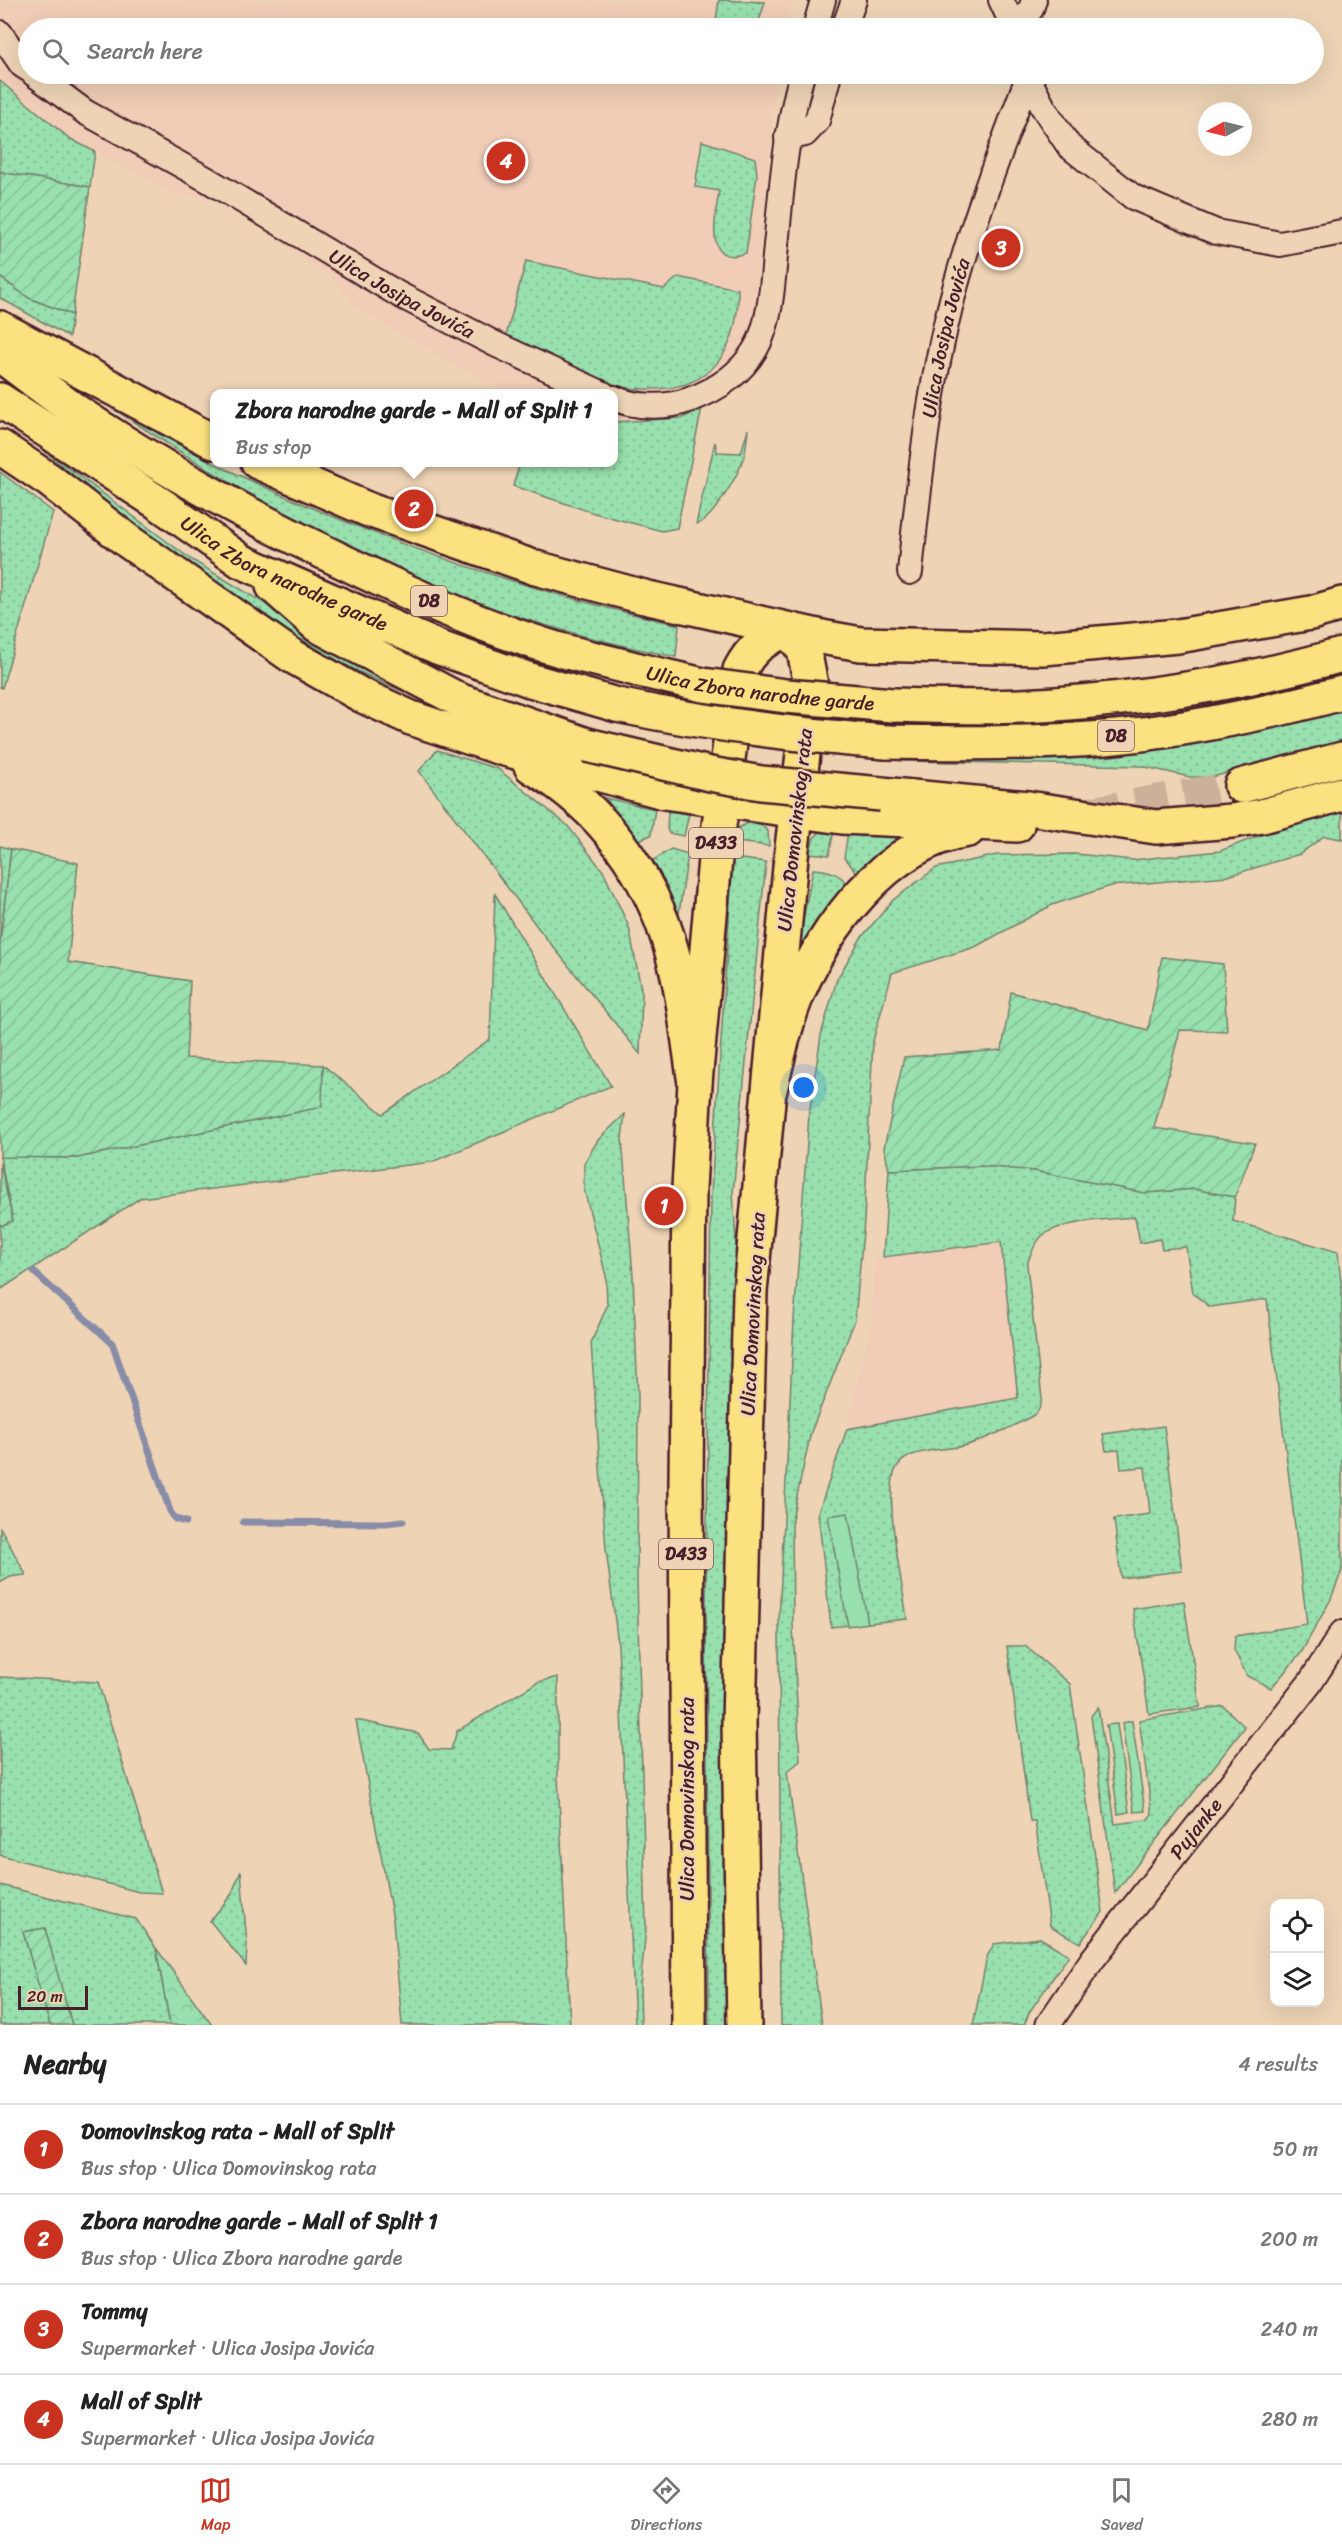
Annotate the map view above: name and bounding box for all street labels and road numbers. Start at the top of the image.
street label: Ulica Josipa Jovića [322,239,482,349]
street label: Ulica Josipa Jovića [911,253,981,420]
street label: Ulica Zbora narodne garde [173,506,394,641]
road number: D8 [411,586,447,616]
street label: Ulica Zbora narodne garde [643,655,876,721]
road number: D8 [1098,721,1134,751]
street label: Ulica Domovinskog rata [767,726,823,933]
road number: D433 [689,828,743,858]
street label: Ulica Domovinskog rata [730,1210,776,1417]
road number: D433 [659,1539,713,1569]
street label: Ulica Domovinskog rata [670,1696,705,1901]
street label: Pujanke [1160,1790,1231,1867]

